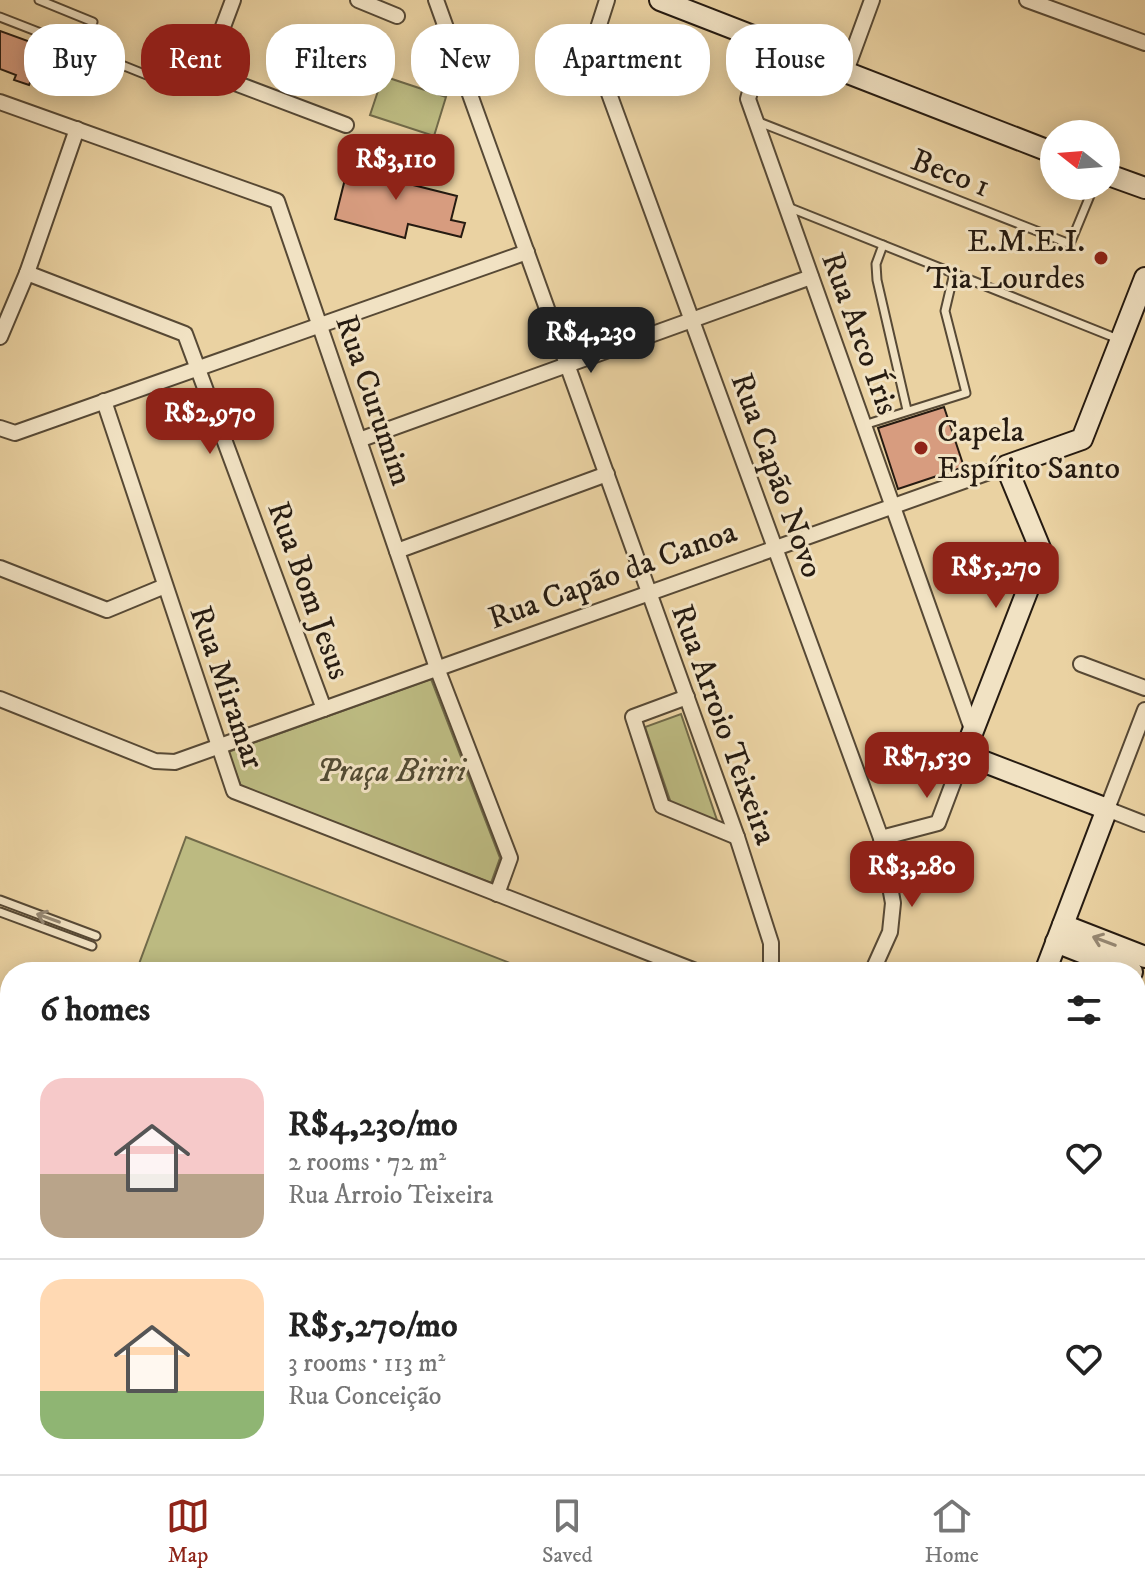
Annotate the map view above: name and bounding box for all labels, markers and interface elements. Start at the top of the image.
chip: Buy [24,24,125,96]
chip: Rent [141,24,250,96]
chip: Filters [266,24,395,96]
chip: New [411,24,519,96]
chip: Apartment [535,24,710,96]
chip: House [726,24,853,96]
north arrow [1040,120,1120,200]
map controls [1040,120,1120,200]
pin: R$3,110 [322,134,470,202]
street label: Beco 1 [905,141,995,207]
text: R$3,110 [355,143,437,176]
place label: E.M.E.I. Tia Lourdes [926,222,1085,299]
street label: Rua Arco Íris [811,247,907,420]
marker: E.M.E.I. Tia Lourdes [1092,249,1110,267]
pin: R$4,230 [517,307,665,375]
street label: Rua Curumim [325,310,421,491]
text: R$4,230 [546,316,636,349]
street label: Rua Capão Novo [721,368,832,583]
pin: R$2,970 [136,388,284,456]
text: R$2,970 [164,397,256,430]
place label: Capela Espírito Santo [937,412,1120,489]
marker: Capela Espírito Santo [912,439,930,457]
street label: Rua Bom Jesus [257,496,359,685]
street label: Rua Capão da Canoa [483,512,743,639]
pin: R$5,270 [922,542,1070,610]
text: R$5,270 [951,551,1041,584]
street label: Rua Arroio Teixeira [661,599,785,851]
street label: Rua Miramar [180,601,273,774]
pin: R$7,530 [853,732,1001,800]
text: R$7,530 [883,741,971,774]
park label: Praça Biriri [316,752,467,792]
pin: R$3,280 [838,841,986,909]
text: R$3,280 [868,850,956,883]
one-way arrow [36,910,61,924]
one-way arrow [1092,933,1117,947]
icon: filters [1062,988,1106,1032]
text: 6 homes [40,989,150,1031]
text: R$4,230/mo [288,1104,458,1146]
icon: home [104,1110,200,1206]
icon: heart [1062,1136,1106,1180]
text: 2 rooms · 72 m² [288,1146,446,1179]
text: Rua Arroio Teixeira [288,1179,493,1212]
text: R$5,270/mo [288,1305,458,1347]
icon: home [104,1311,200,1407]
icon: heart [1062,1337,1106,1381]
text: 3 rooms · 113 m² [288,1347,445,1380]
text: Rua Conceição [288,1380,441,1413]
tab: Map [166,1494,210,1569]
tab: Saved [542,1494,593,1569]
tab: Home [925,1494,979,1569]

